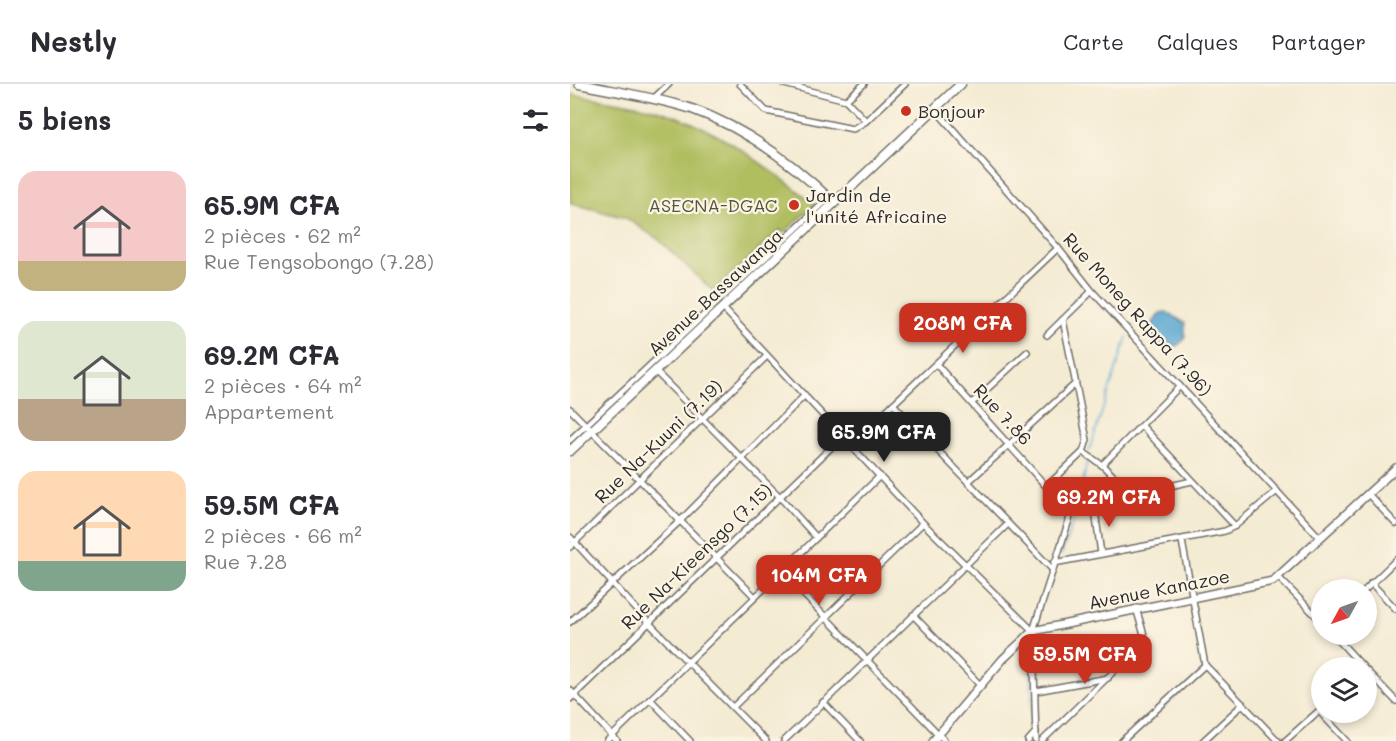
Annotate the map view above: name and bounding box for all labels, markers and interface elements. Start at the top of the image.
text: Nestly [30,23,117,59]
text: Carte [1063,28,1124,55]
text: Calques [1157,28,1239,55]
text: Partager [1272,28,1366,55]
place label: Bonjour [918,99,985,123]
text: 5 biens [18,103,111,137]
icon: filters [519,104,552,137]
marker: Bonjour [899,104,913,118]
place label: Jardin de l'unité Africaine [806,183,947,228]
text: 65.9M CFA [204,188,340,222]
park label: ASECNA-DGAC [648,193,778,217]
icon: home [66,195,138,267]
marker: Jardin de l'unité Africaine [787,198,801,212]
text: 2 pièces · 62 m² [204,222,361,248]
street label: Avenue Bassawanga [642,223,788,361]
street label: Rue Moneg Rappa (7.96) [1058,227,1218,401]
text: Rue Tengsobongo (7.28) [204,248,434,274]
pin: 208M CFA [901,303,1025,354]
text: 208M CFA [913,309,1013,335]
text: 69.2M CFA [204,338,340,372]
icon: home [66,345,138,417]
text: 2 pièces · 64 m² [204,372,361,398]
street label: Rue Na-Kuuni (7.19) [589,374,727,508]
street label: Rue 7.86 [969,378,1037,450]
text: Appartement [204,398,334,424]
pin: 65.9M CFA [815,412,953,463]
text: 65.9M CFA [832,418,936,444]
pin: 69.2M CFA [1040,477,1178,528]
street label: Rue Na-Kieensgo (7.15) [615,478,777,634]
text: 69.2M CFA [1057,483,1161,509]
text: 59.5M CFA [204,488,340,522]
icon: home [66,495,138,567]
text: 2 pièces · 66 m² [204,522,362,548]
text: Rue 7.28 [204,548,287,574]
pin: 104M CFA [757,555,881,606]
text: 104M CFA [770,561,868,587]
street label: Avenue Kanazoe [1086,564,1232,614]
north arrow [1311,579,1377,645]
map controls [1311,579,1377,723]
pin: 59.5M CFA [1016,634,1154,685]
text: 59.5M CFA [1033,640,1137,666]
button: layers [1311,657,1377,723]

